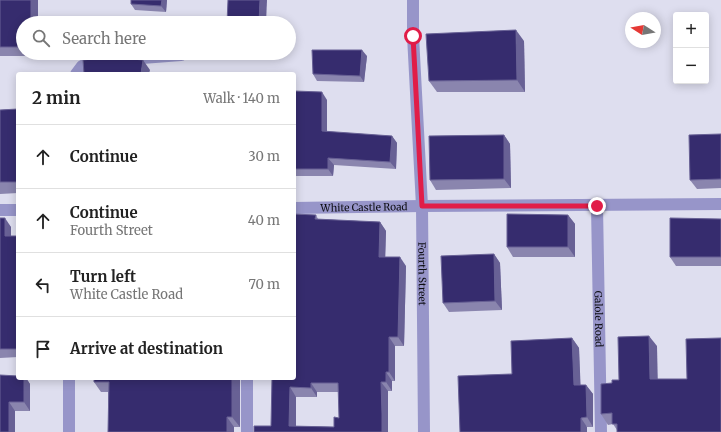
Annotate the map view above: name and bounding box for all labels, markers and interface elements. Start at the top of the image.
north arrow [625,12,661,48]
map controls [673,12,709,84]
button: + [673,12,709,48]
search box [16,16,296,60]
icon: search [30,27,52,49]
route start [404,27,422,45]
text: Search here [62,29,146,48]
button: − [673,48,709,84]
text: 2 min [32,87,80,109]
text: Walk · 140 m [203,90,280,107]
icon: ahead [32,146,54,168]
text: Continue [70,147,138,166]
text: 30 m [248,148,280,165]
route end [588,197,606,215]
street label: White Castle Road [319,200,408,215]
text: Continue [70,203,138,222]
icon: ahead [32,210,54,232]
text: 40 m [248,212,280,229]
text: Fourth Street [70,222,153,239]
street label: Fourth Street [415,242,429,306]
text: Turn left [70,267,136,286]
icon: left [32,274,54,296]
text: 70 m [249,276,280,293]
text: White Castle Road [70,286,183,303]
street label: Galole Road [592,291,605,347]
icon: arrive [32,338,54,360]
text: Arrive at destination [70,339,223,358]

